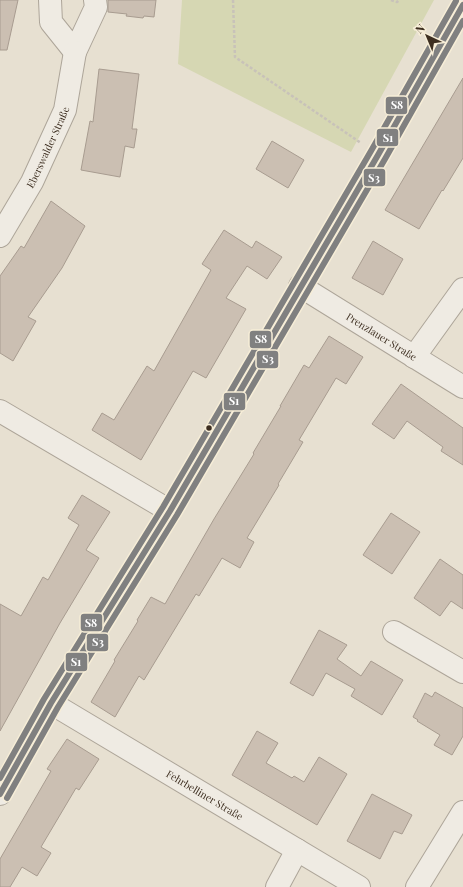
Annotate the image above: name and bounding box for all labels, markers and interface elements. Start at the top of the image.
north arrow [407,16,447,56]
text: N [412,20,428,37]
line badge: S8 [385,96,408,115]
text: S8 [391,97,403,112]
street label: Eberswalder Straße [23,106,72,191]
line badge: S1 [376,128,399,147]
text: S1 [383,130,393,145]
line badge: S3 [363,168,386,187]
text: S3 [368,170,380,185]
street label: Prenzlauer Straße [344,309,420,364]
line badge: S8 [249,330,272,349]
text: S8 [255,331,267,346]
line badge: S3 [256,350,279,369]
text: S3 [262,351,274,366]
line badge: S1 [223,392,246,411]
text: S1 [229,393,239,408]
unlabelled marker [204,423,214,433]
line badge: S8 [80,613,103,632]
text: S8 [85,615,97,630]
line badge: S3 [86,633,109,652]
text: S3 [92,634,104,649]
line badge: S1 [65,652,88,672]
text: S1 [71,654,81,669]
street label: Fehrbelliner Straße [164,766,246,823]

